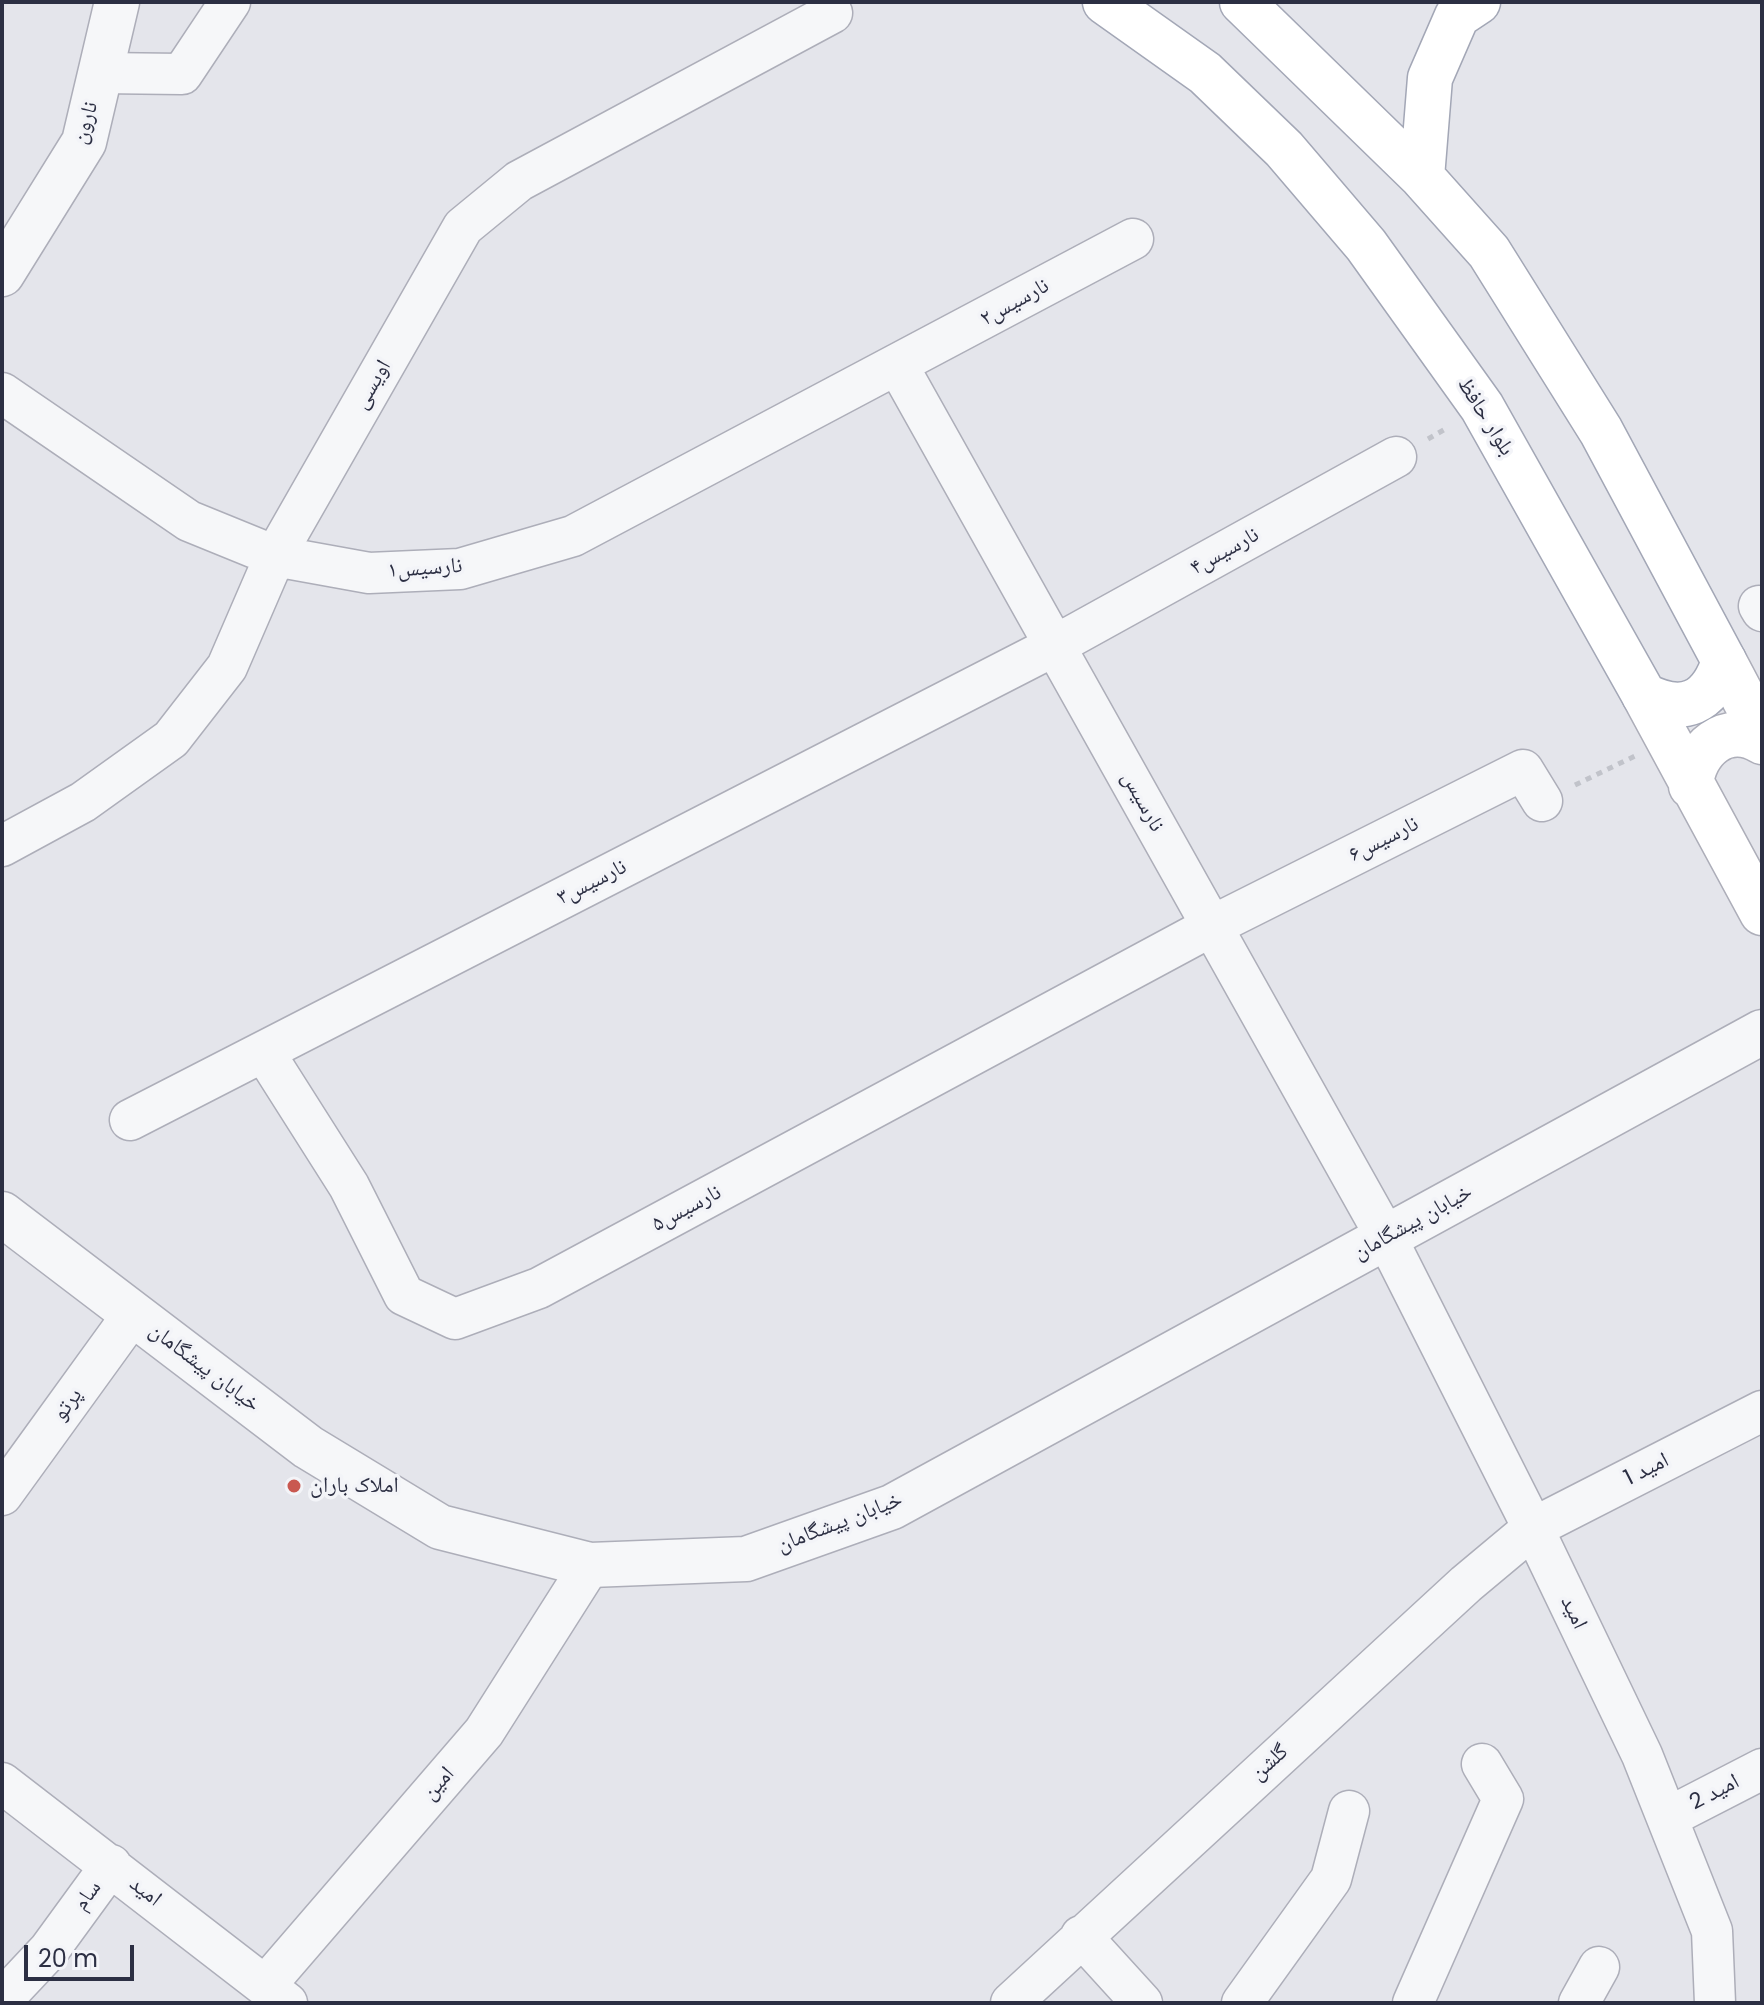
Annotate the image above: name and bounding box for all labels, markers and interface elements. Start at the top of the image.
street label: نارون [67,98,105,148]
street label: نارسیس۲ [976,273,1054,333]
street label: اویسی [348,356,398,414]
street label: بلوار حافظ [1451,373,1519,461]
street label: نارسیس۴ [1186,522,1264,582]
street label: نارسیس۱ [387,553,463,585]
street label: نارسیس [1115,767,1169,837]
street label: نارسیس۶ [1345,811,1423,869]
street label: نارسیس۳ [553,854,631,912]
street label: خیابان پیشگامان [1349,1179,1477,1267]
street label: نارسیس۵ [648,1180,726,1238]
street label: خیابان پیشگامان [143,1318,265,1418]
street label: پرتو [47,1383,89,1427]
street label: امید 1 [1620,1448,1674,1492]
place label: املاک باران [310,1473,399,1499]
marker: املاک باران [285,1477,303,1495]
street label: خیابان پیشگامان [774,1487,906,1559]
street label: امید [1554,1592,1592,1634]
street label: گلشن [1246,1739,1294,1787]
street label: امین [417,1762,461,1806]
street label: امید 2 [1686,1769,1744,1817]
street label: امید [124,1871,166,1913]
street label: سام [68,1876,108,1916]
scale bar [28,1929,138,1979]
text: 20 m [38,1942,98,1975]

